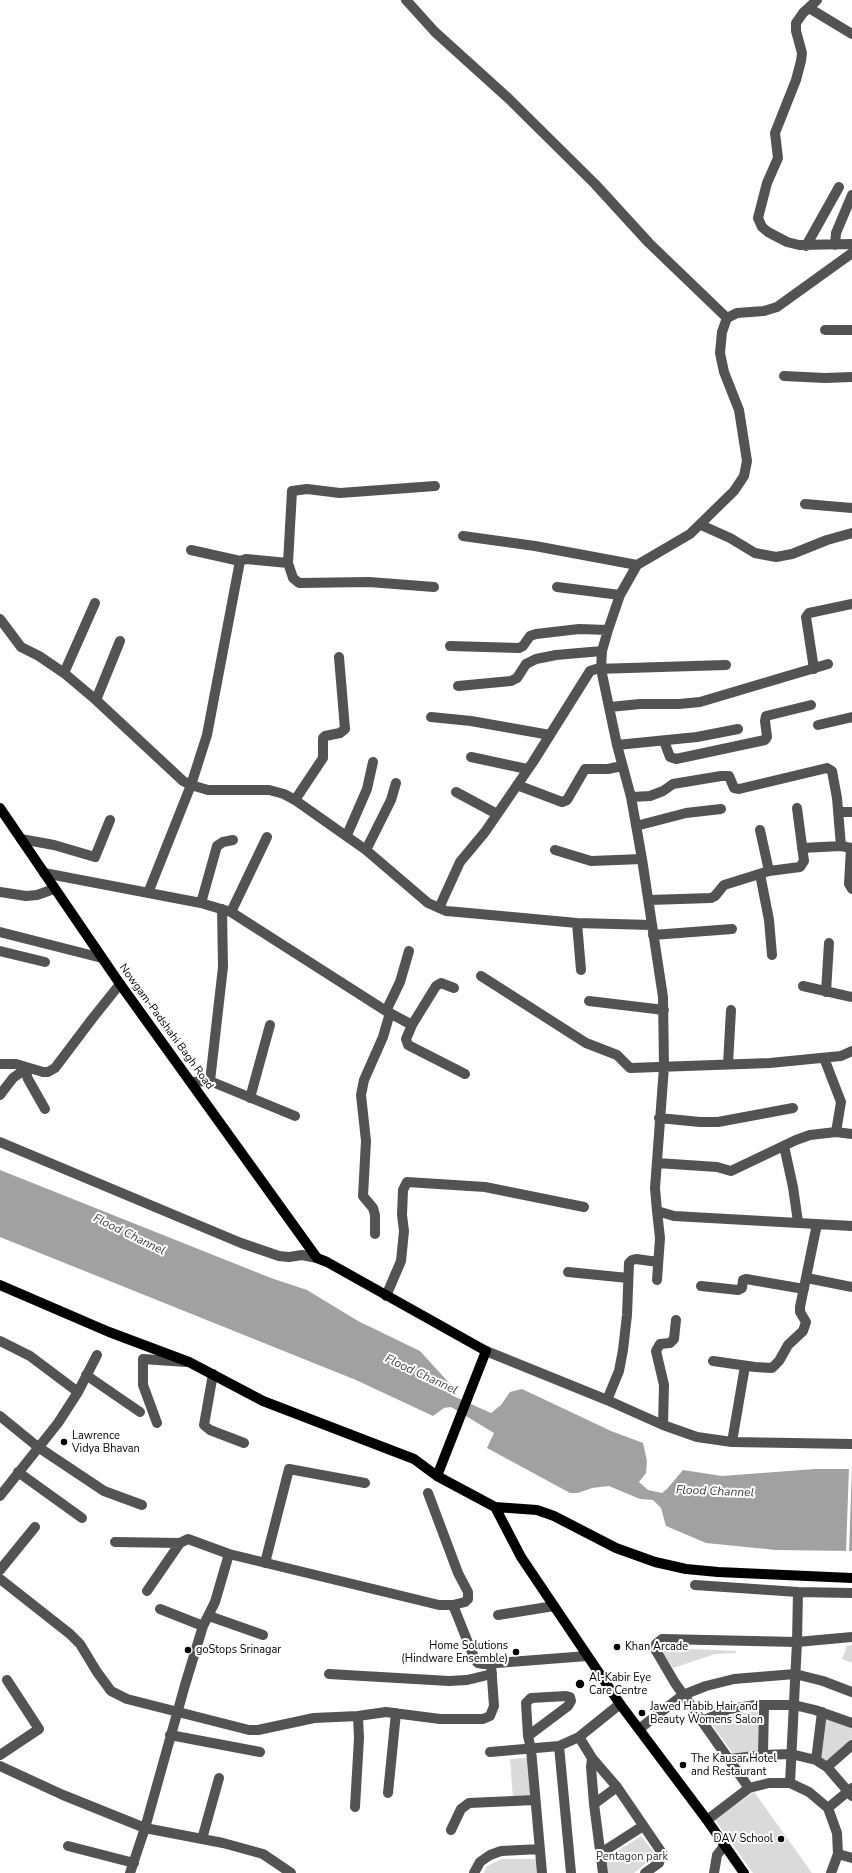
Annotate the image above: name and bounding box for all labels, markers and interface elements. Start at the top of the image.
street label: Nowgam-Padshahi Bagh Road [116,962,216,1092]
water label: Flood Channel [91,1211,167,1259]
water label: Flood Channel [382,1352,460,1398]
place label: Lawrence Vidya Bhavan [72,1429,140,1455]
marker: Lawrence Vidya Bhavan [59,1437,69,1447]
water label: Flood Channel [676,1483,754,1501]
place label: Home Solutions (Hindware Ensemble) [401,1639,508,1665]
place label: Khan Arcade [625,1640,688,1654]
marker: Khan Arcade [612,1642,622,1652]
place label: goStops Srinagar [196,1643,281,1657]
marker: goStops Srinagar [183,1645,193,1655]
marker: Home Solutions (Hindware Ensemble) [511,1647,521,1657]
place label: Al-Kabir Eye Care Centre [589,1671,651,1697]
marker: Al-Kabir Eye Care Centre [574,1678,586,1690]
place label: Jawed Habib Hair and Beauty Womens Salon [650,1700,763,1726]
marker: Jawed Habib Hair and Beauty Womens Salon [637,1708,647,1718]
place label: The Kausar Hotel and Restaurant [691,1752,777,1778]
marker: The Kausar Hotel and Restaurant [678,1760,688,1770]
place label: DAV School [714,1832,773,1846]
marker: DAV School [776,1834,786,1844]
park label: Pentagon park [596,1850,668,1864]

